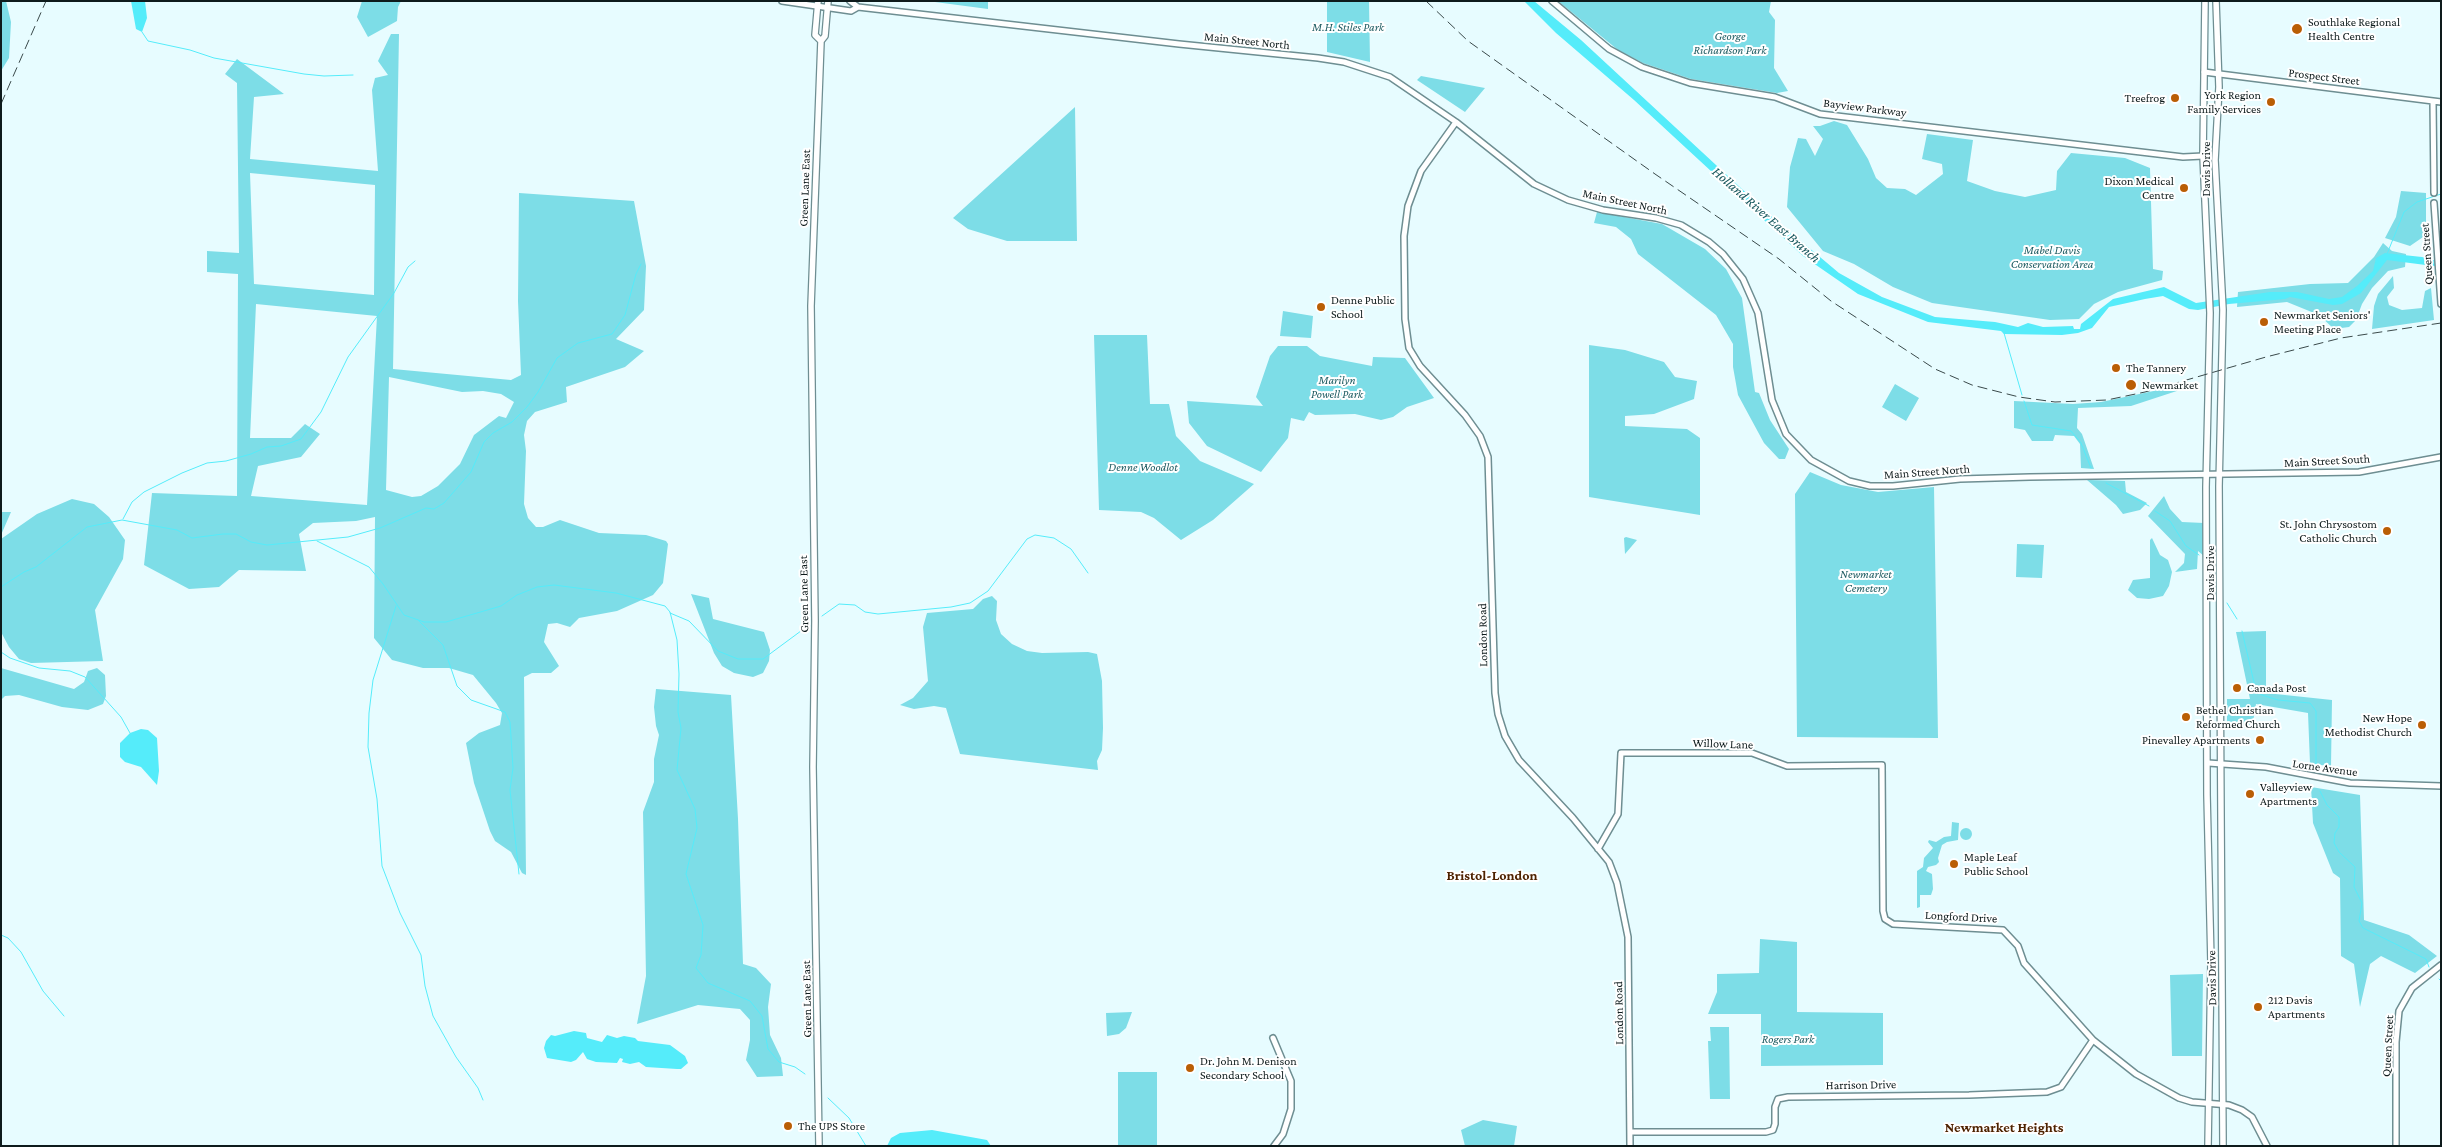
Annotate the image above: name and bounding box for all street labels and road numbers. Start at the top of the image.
street label: Main Street North [1203,29,1291,53]
street label: Prospect Street [2288,65,2360,89]
street label: Bayview Parkway [1823,96,1907,120]
street label: Davis Drive [2199,141,2213,197]
street label: Green Lane East [796,149,814,227]
street label: Main Street North [1581,186,1669,218]
street label: Queen Street [2418,223,2436,285]
street label: Main Street South [2284,452,2370,470]
street label: Main Street North [1884,462,1970,482]
street label: Davis Drive [2203,545,2217,601]
street label: Green Lane East [796,555,812,633]
street label: London Road [1475,603,1491,667]
street label: Willow Lane [1692,736,1754,752]
street label: Lorne Avenue [2292,756,2358,780]
street label: Longford Drive [1925,908,1997,926]
street label: Davis Drive [2204,950,2220,1006]
street label: Green Lane East [799,960,815,1038]
street label: London Road [1611,981,1627,1045]
street label: Queen Street [2379,1015,2397,1077]
street label: Harrison Drive [1826,1077,1896,1093]

